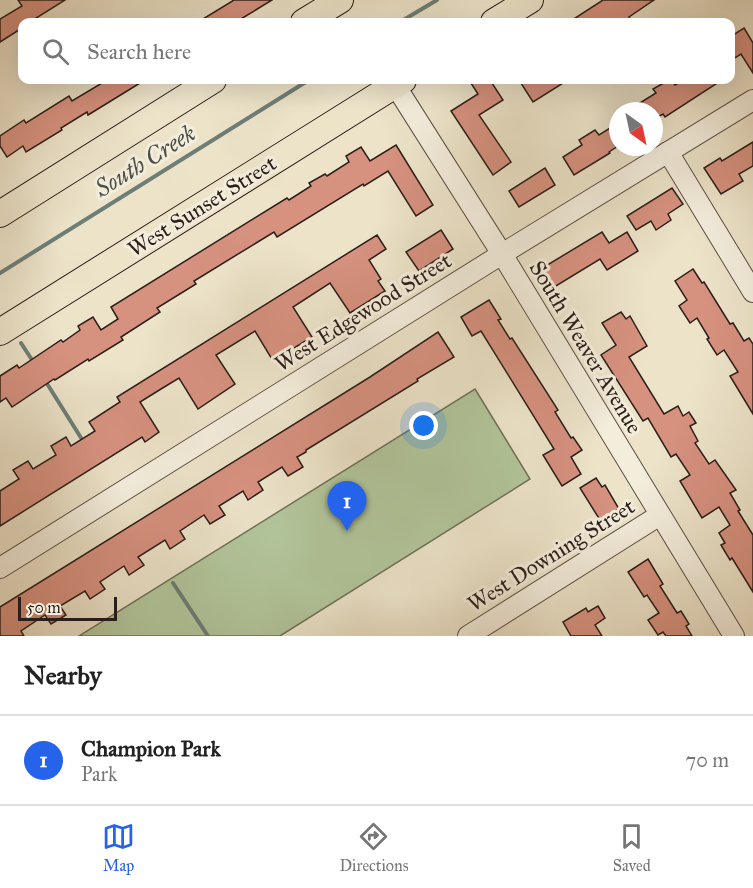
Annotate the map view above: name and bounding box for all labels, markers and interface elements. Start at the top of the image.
search box [18,18,735,84]
icon: search [39,35,72,68]
text: Search here [87,38,191,65]
north arrow [609,102,663,156]
water label: South Creek [88,118,201,204]
street label: West Sunset Street [123,149,282,263]
street label: West Edgewood Street [270,247,456,377]
street label: South Weaver Avenue [524,256,648,438]
your location [409,411,438,440]
pin: 1 [328,482,366,531]
street label: West Downing Street [462,493,640,617]
scale bar [18,594,117,622]
text: 50 m [27,598,61,617]
text: Nearby [24,659,102,691]
text: Champion Park [81,735,221,762]
text: 1 [40,748,47,772]
text: 70 m [686,748,729,772]
text: Park [81,762,117,786]
tab: Map [102,820,135,875]
tab: Directions [339,820,408,875]
tab: Saved [613,820,651,875]

